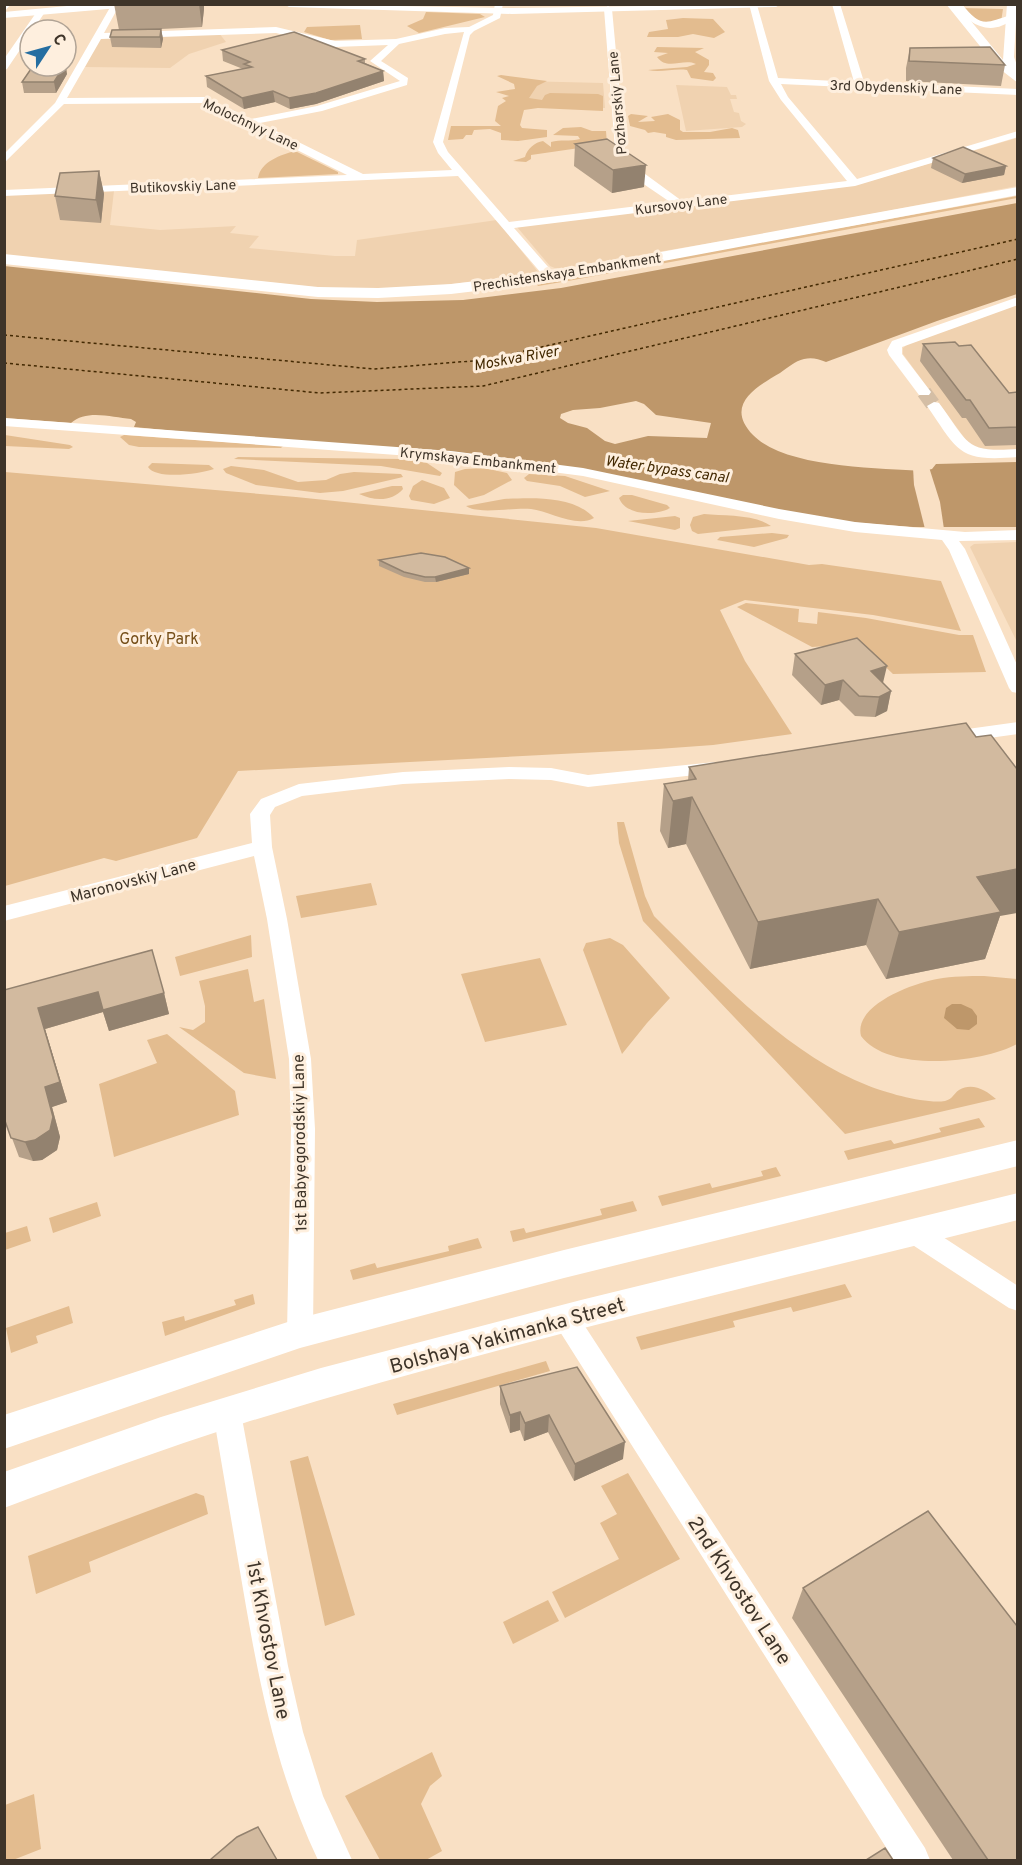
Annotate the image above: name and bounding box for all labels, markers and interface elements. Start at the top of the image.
north arrow [18,18,78,78]
text: С [47,30,70,50]
street label: Pozharskiy Lane [606,50,631,155]
street label: 3rd Obydenskiy Lane [829,78,963,99]
street label: Molochnyy Lane [200,96,301,155]
street label: Butikovskiy Lane [130,177,237,198]
street label: Kursovoy Lane [634,191,728,220]
street label: Prechistenskaya Embankment [472,250,662,297]
water label: Moskva River [472,342,561,376]
street label: Krymskaya Embankment [399,445,557,478]
water label: Water bypass canal [604,452,731,489]
park label: Gorky Park [119,630,199,650]
street label: Maronovskiy Lane [68,856,199,908]
street label: 1st Babyegorodskiy Lane [289,1054,313,1232]
street label: Bolshaya Yakimanka Street [387,1293,628,1381]
street label: 2nd Khvostov Lane [681,1512,796,1670]
street label: 1st Khvostov Lane [239,1559,295,1722]

